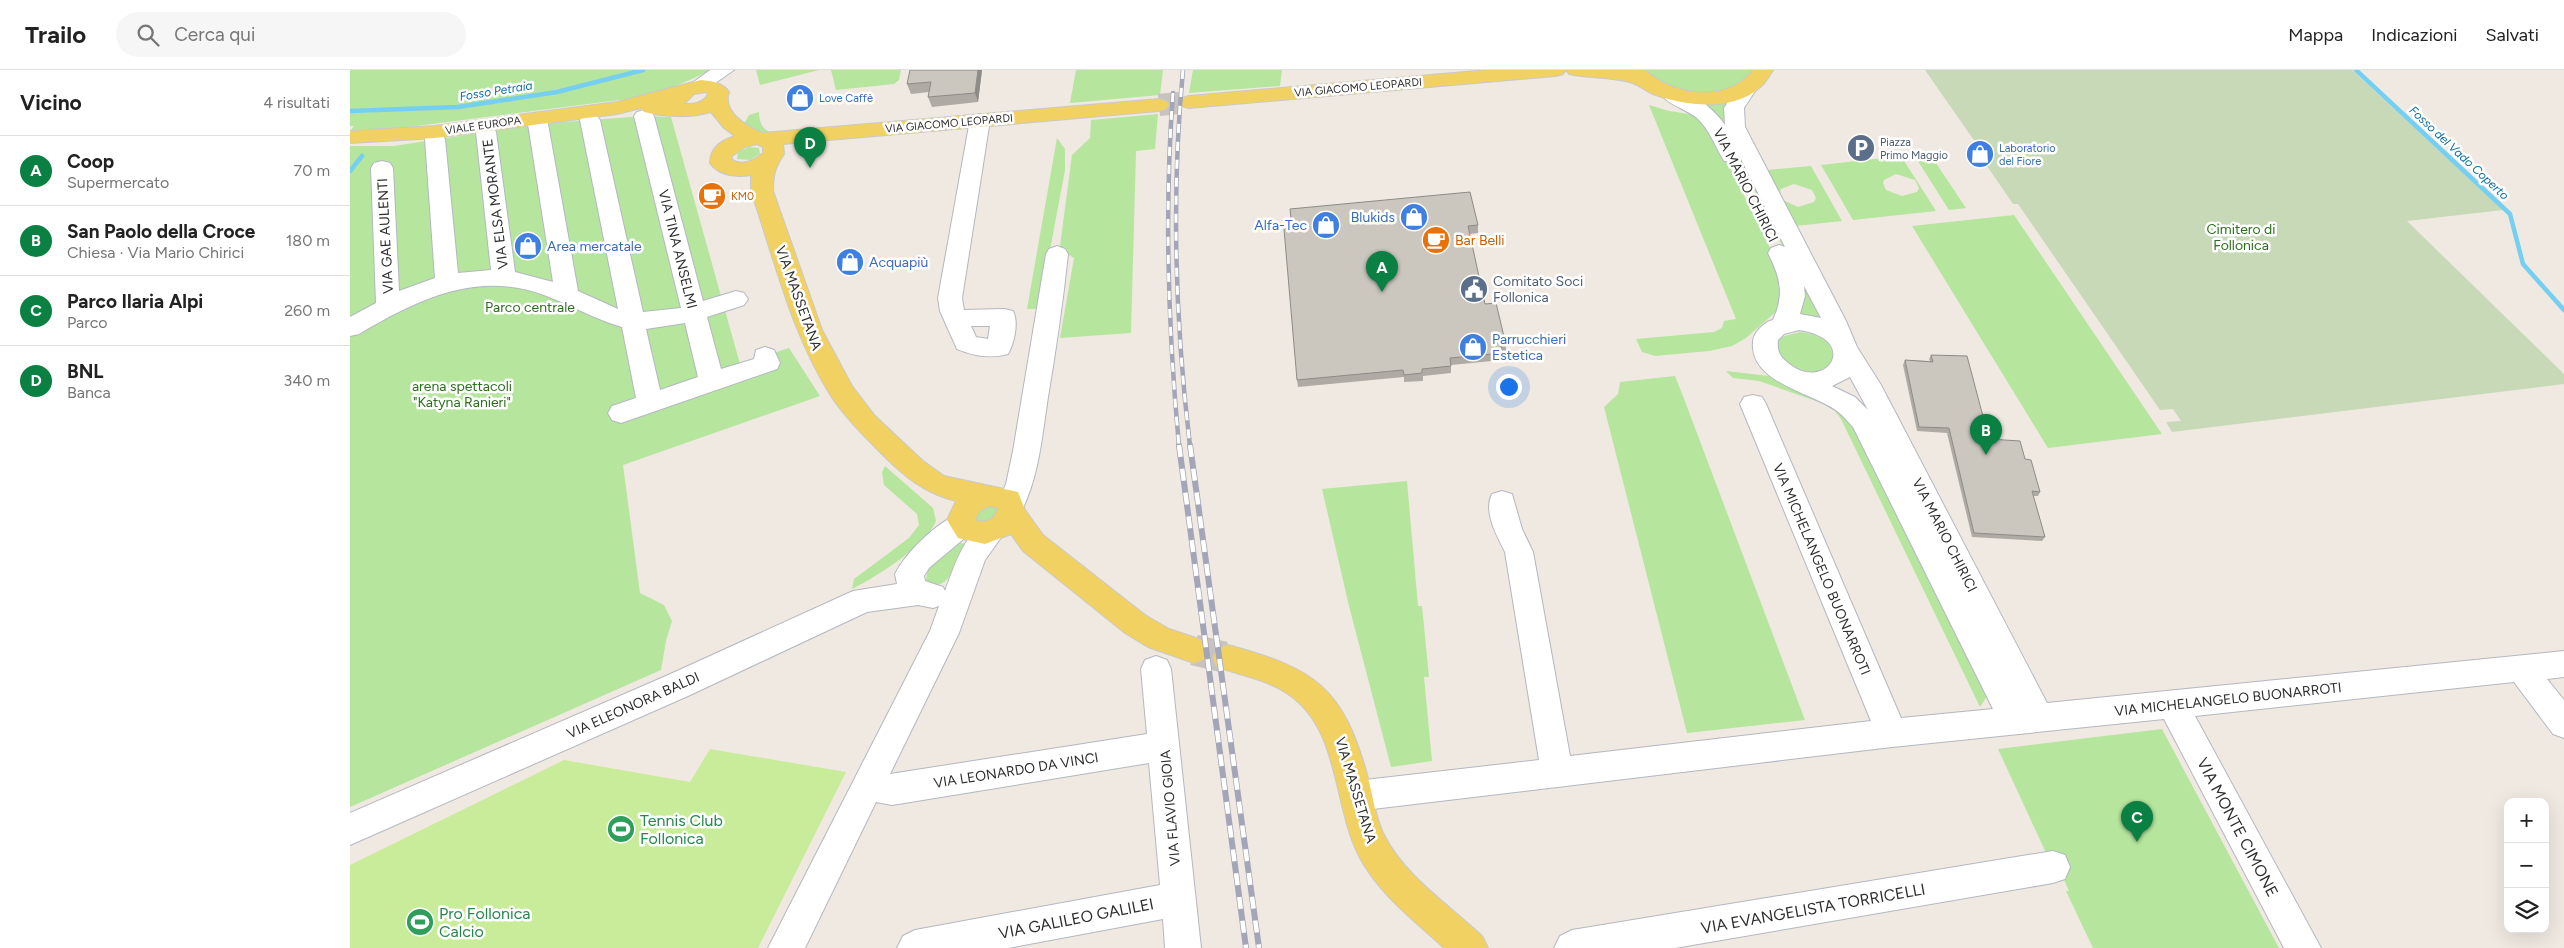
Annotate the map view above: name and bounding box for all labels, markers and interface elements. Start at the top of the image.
search box [116,12,466,57]
text: Trailo [25,20,86,49]
icon: search [134,21,162,49]
text: Cerca qui [174,23,255,46]
text: Mappa [2288,24,2343,46]
text: Indicazioni [2371,24,2457,46]
text: Salvati [2485,24,2539,46]
street label: VIA GIACOMO LEOPARDI [1294,75,1422,100]
water label: Fosso Petraia [459,78,533,104]
shop icon: Love Caffè [785,83,815,113]
text: Vicino [20,90,82,115]
place label: Love Caffè [819,92,873,105]
text: 4 risultati [263,93,330,112]
water label: Fosso del Vado Coperto [2406,103,2512,203]
street label: VIA GIACOMO LEOPARDI [885,111,1013,136]
street label: VIALE EUROPA [444,114,522,137]
street label: VIA MARIO CHIRICI [1709,125,1782,245]
pin: D [794,127,826,168]
parking icon: Piazza Primo Maggio [1846,133,1876,163]
place label: Piazza Primo Maggio [1880,136,1948,162]
street label: VIA ELSA MORANTE [479,138,512,270]
shop icon: Laboratorio del Fiore [1965,139,1995,169]
place label: Laboratorio del Fiore [1999,142,2056,168]
text: Coop [67,150,114,173]
text: A [30,161,42,180]
text: 70 m [294,161,330,180]
text: Supermercato [67,173,169,192]
street label: VIA GAE AULENTI [374,178,397,294]
cafe icon: KM0 [697,181,727,211]
street label: VIA TINA ANSELMI [655,188,701,310]
place label: KM0 [731,190,754,203]
shop icon: Blukids [1399,202,1429,232]
place label: Blukids [1351,209,1395,226]
shop icon: Alfa-Tec [1311,210,1341,240]
place label: Alfa-Tec [1254,217,1307,234]
text: San Paolo della Croce [67,220,255,243]
park label: Cimitero di Follonica [2206,221,2276,254]
cafe icon: Bar Belli [1421,225,1451,255]
text: B [31,231,41,250]
text: 180 m [286,231,330,250]
shop icon: Area mercatale [513,231,543,261]
place label: Bar Belli [1455,232,1505,249]
place label: Area mercatale [547,238,642,255]
text: Chiesa · Via Mario Chirici [67,243,244,262]
street label: VIA MASSETANA [772,244,825,353]
shop icon: Acquapiù [835,247,865,277]
pin: A [1366,251,1398,292]
place label: Acquapiù [869,254,928,271]
place label: Comitato Soci Follonica [1493,273,1583,306]
public building icon: Comitato Soci Follonica [1459,274,1489,304]
text: Parco Ilaria Alpi [67,290,203,313]
park label: Parco centrale [485,299,575,316]
text: C [30,301,42,320]
text: 260 m [284,301,330,320]
text: Parco [67,313,108,332]
place label: Parrucchieri Estetica [1492,331,1566,364]
shop icon: Parrucchieri Estetica [1458,332,1488,362]
text: BNL [67,360,104,383]
text: D [30,371,42,390]
text: 340 m [284,371,330,390]
your location [1496,374,1522,400]
park label: arena spettacoli "Katyna Ranieri" [412,378,512,411]
text: Banca [67,383,111,402]
pin: B [1970,414,2002,455]
street label: VIA MICHELANGELO BUONARROTI [1769,461,1874,678]
street label: VIA MARIO CHIRICI [1908,475,1981,595]
street label: VIA ELEONORA BALDI [564,669,702,742]
street label: VIA MICHELANGELO BUONARROTI [2114,679,2342,720]
street label: VIA MASSETANA [1331,735,1380,846]
street label: VIA LEONARDO DA VINCI [932,749,1100,792]
street label: VIA FLAVIO GIOIA [1157,749,1184,867]
street label: VIA MONTE CIMONE [2193,755,2282,900]
map controls [2504,798,2549,933]
button: + [2504,798,2549,843]
pin: C [2121,801,2153,842]
place label: Tennis Club Follonica [640,811,723,848]
sports icon: Tennis Club Follonica [606,814,636,844]
button: − [2504,843,2549,888]
street label: VIA EVANGELISTA TORRICELLI [1699,879,1927,938]
button: layers [2504,888,2549,933]
street label: VIA GALILEO GALILEI [997,894,1155,943]
place label: Pro Follonica Calcio [439,904,531,941]
sports icon: Pro Follonica Calcio [405,907,435,937]

